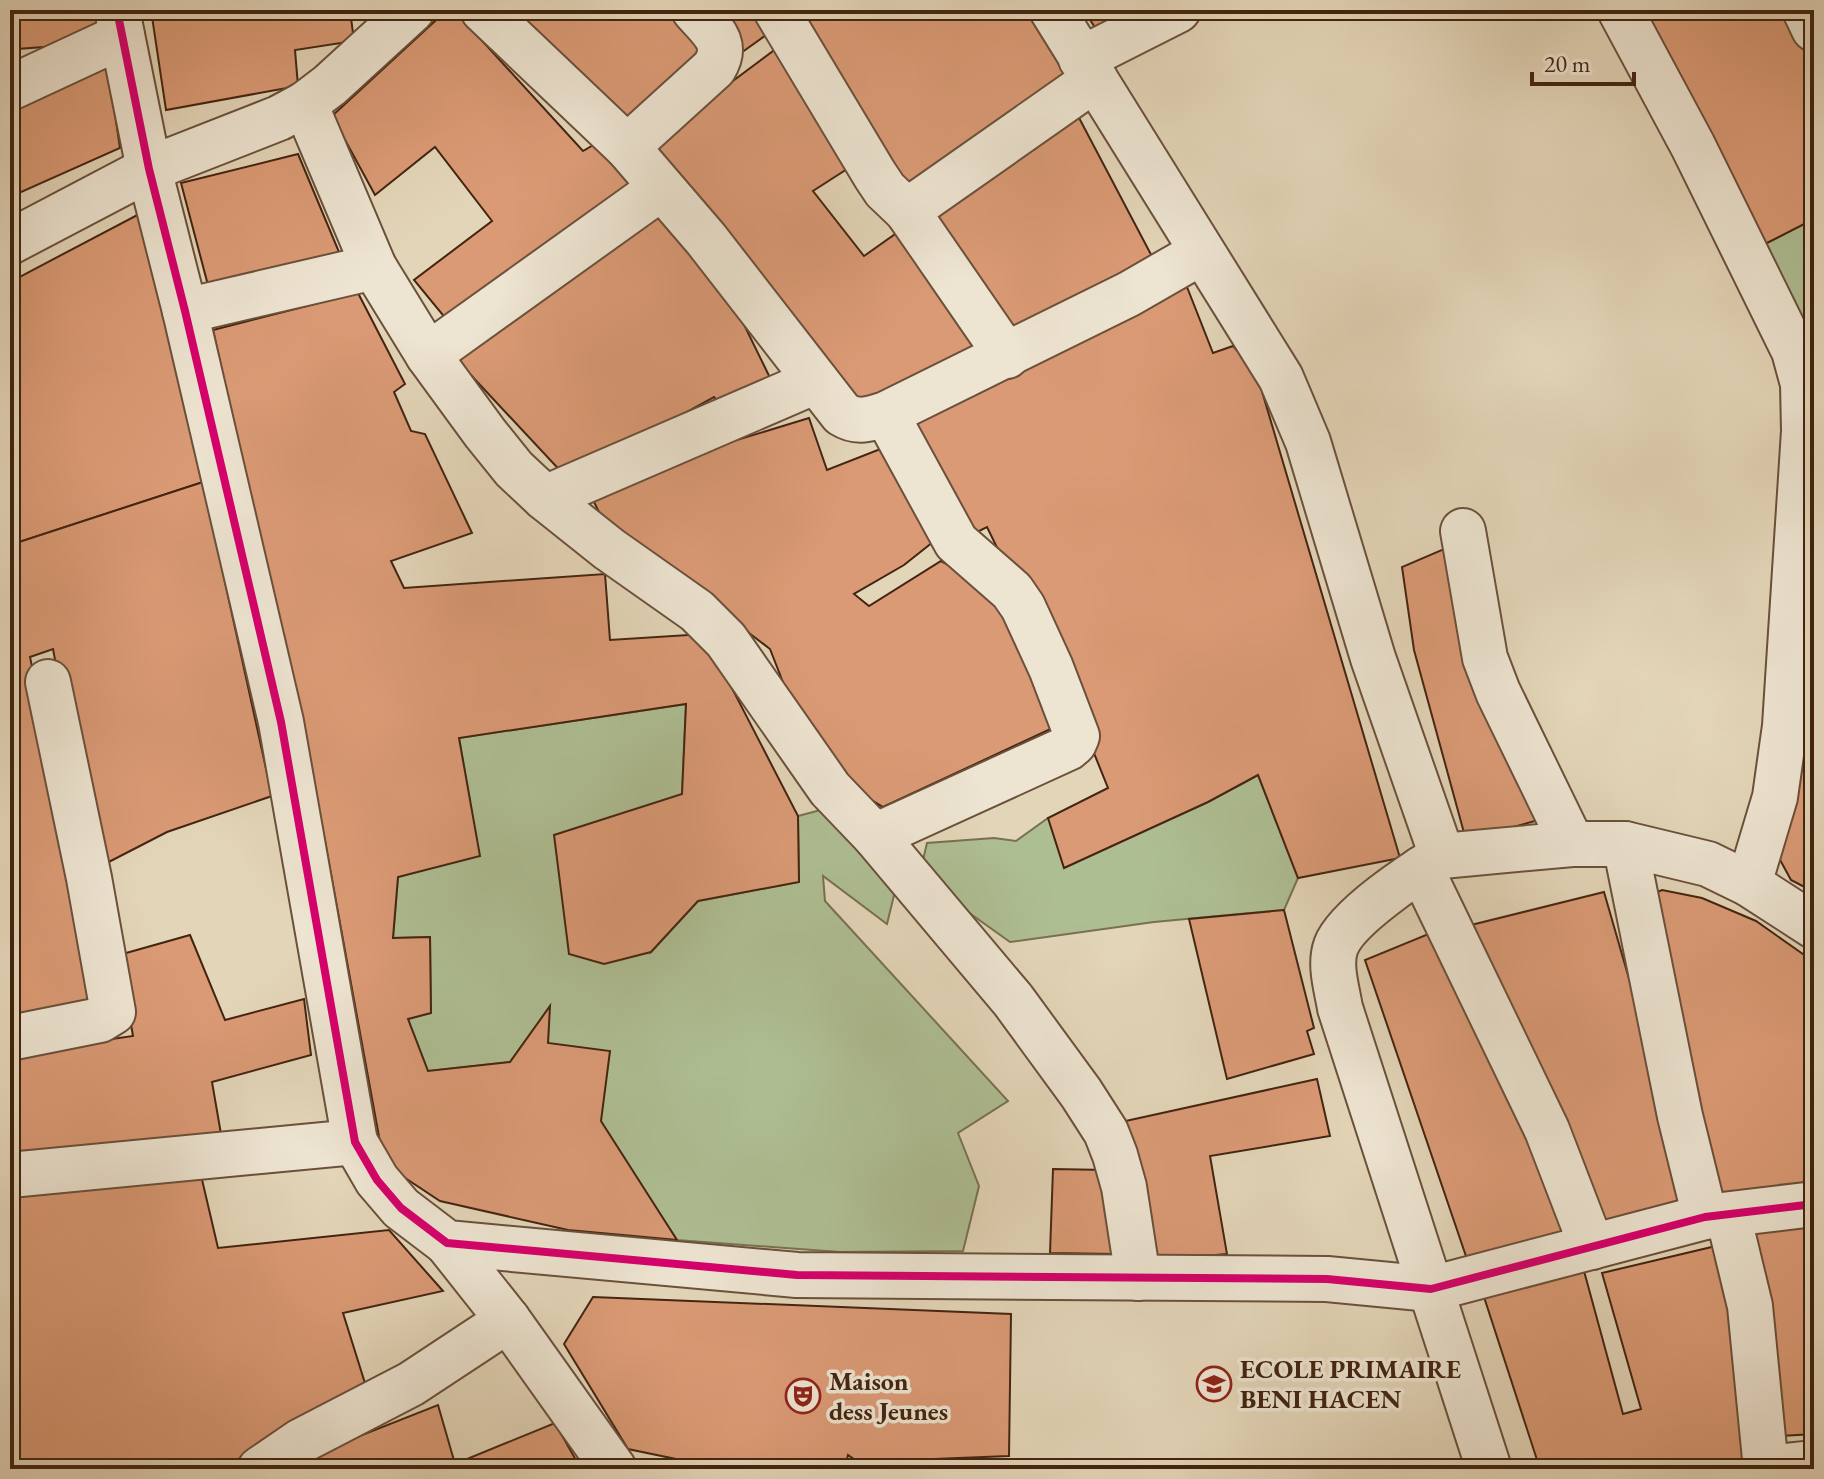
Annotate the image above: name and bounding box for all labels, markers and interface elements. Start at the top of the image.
scale bar [1532,36,1634,86]
text: 20 m [1544,48,1591,79]
place label: ECOLE PRIMAIRE BENI HACEN [1240,1352,1461,1416]
place label: Maison dess Jeunes [829,1364,948,1428]
school or university icon: ECOLE PRIMAIRE BENI HACEN [1195,1365,1233,1403]
theatre icon: Maison dess Jeunes [784,1377,822,1415]

